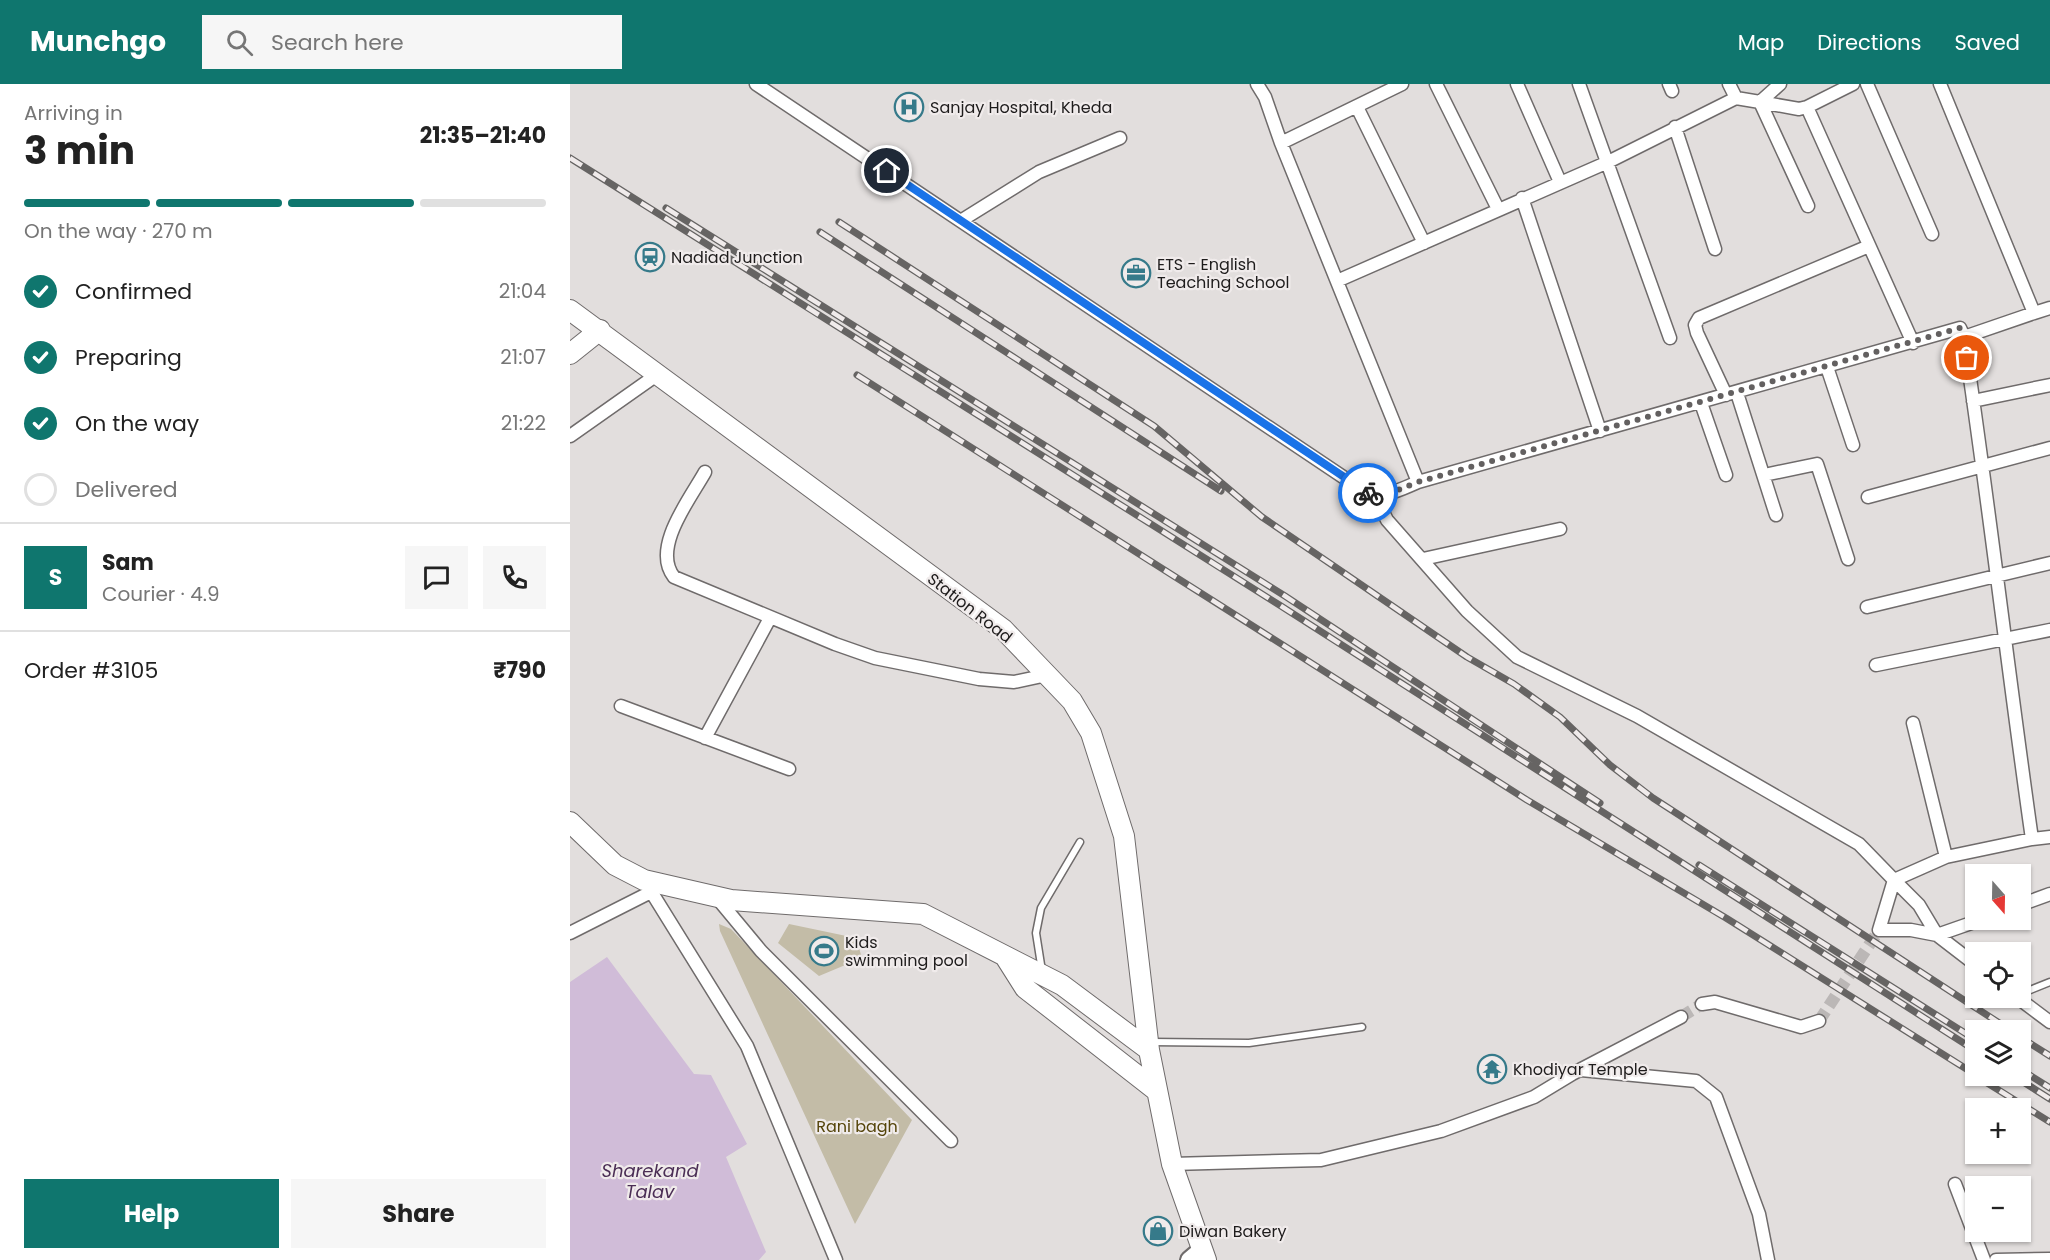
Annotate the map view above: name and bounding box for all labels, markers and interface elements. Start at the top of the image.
search box [202,15,622,69]
text: Munchgo [30,22,166,61]
icon: search [223,26,256,59]
text: Search here [271,27,404,58]
text: Map [1738,28,1784,57]
text: Directions [1817,28,1921,57]
text: Saved [1954,28,2020,57]
hospital icon: Sanjay Hospital, Kheda [893,91,925,123]
place label: Sanjay Hospital, Kheda [930,96,1112,119]
text: Arriving in [24,99,123,127]
text: 21:35–21:40 [420,120,546,151]
text: 3 min [24,123,135,178]
pin [861,145,912,196]
icon: home [870,154,903,187]
text: On the way · 270 m [24,217,213,245]
station icon: Nadiad Junction [634,241,666,273]
place label: Nadiad Junction [671,246,803,269]
place label: ETS - English Teaching School [1157,253,1289,294]
office icon: ETS - English Teaching School [1120,257,1152,289]
icon: check [24,275,57,308]
text: Confirmed [75,276,192,307]
text: 21:04 [499,277,546,305]
pin [1941,332,1992,383]
icon: check [24,341,57,374]
icon: bag [1950,341,1983,374]
text: Preparing [75,342,182,373]
text: 21:07 [500,343,546,371]
icon: check [24,407,57,440]
text: On the way [75,408,199,439]
text: 21:22 [501,409,546,437]
courier [1338,463,1398,523]
text: Delivered [75,474,178,505]
icon: bike [1352,477,1385,510]
button: chat [405,546,468,609]
button: phone [483,546,546,609]
text: Sam [102,547,154,578]
text: S [49,562,62,593]
street label: Station Road [923,567,1017,649]
text: Courier · 4.9 [102,580,220,608]
text: Order #3105 [24,655,158,686]
text: ₹790 [493,655,546,686]
north arrow [1965,864,2031,930]
map controls [1965,864,2031,1242]
place label: Kids swimming pool [845,931,968,972]
sports icon: Kids swimming pool [808,935,840,967]
button: locate [1965,942,2031,1008]
button: layers [1965,1020,2031,1086]
temple icon: Khodiyar Temple [1476,1053,1508,1085]
place label: Khodiyar Temple [1513,1058,1648,1081]
button: + [1965,1098,2031,1164]
park label: Rani bagh [816,1115,898,1138]
water label: Sharekand Talav [601,1158,699,1204]
button: − [1965,1176,2031,1242]
button: Help [24,1179,279,1248]
button: Share [291,1179,546,1248]
shop icon: Diwan Bakery [1142,1215,1174,1247]
place label: Diwan Bakery [1179,1220,1286,1243]

